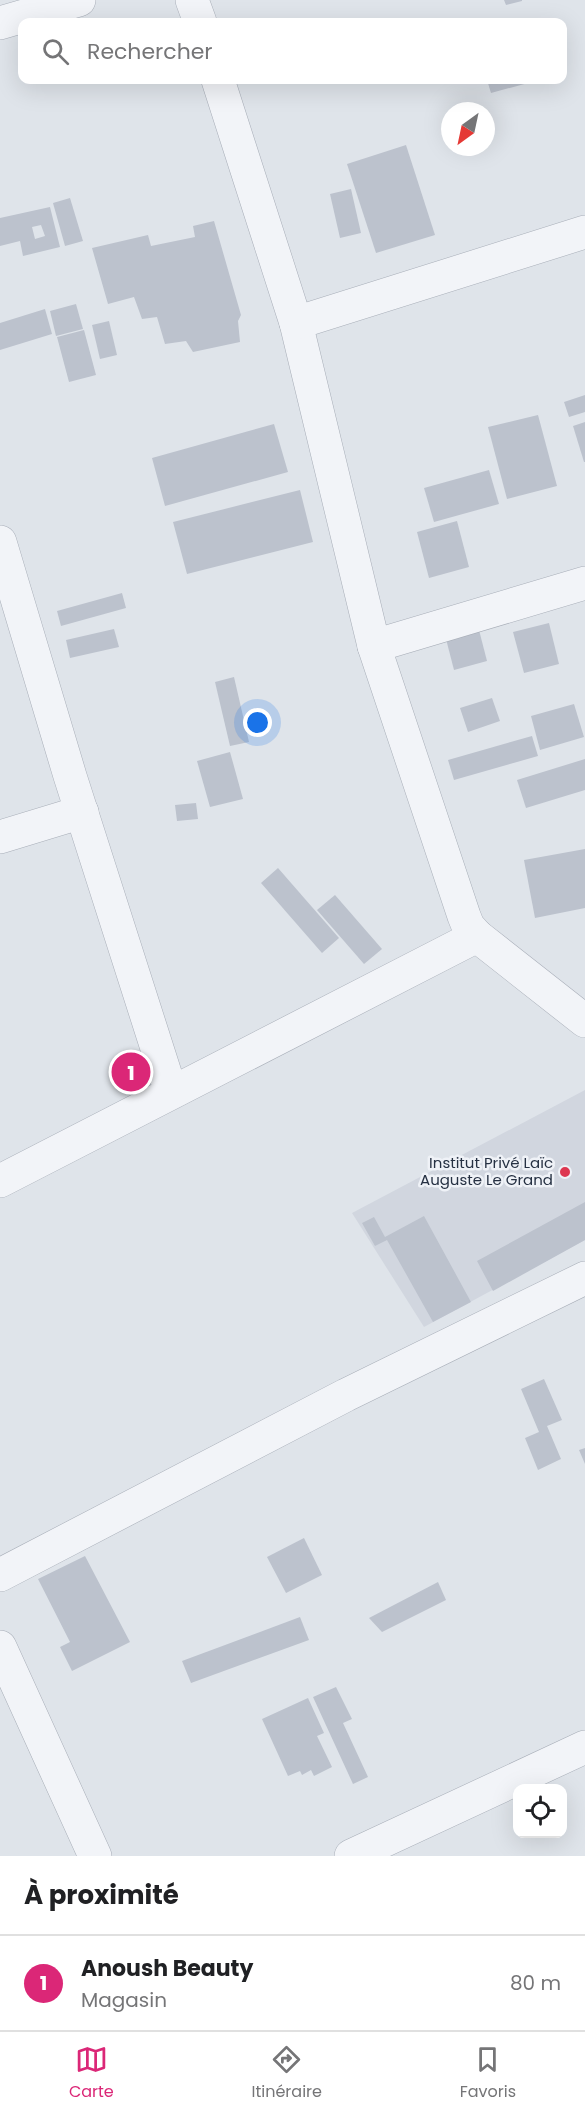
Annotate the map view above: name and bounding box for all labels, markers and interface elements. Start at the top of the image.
search box [18,18,567,84]
icon: search [39,35,72,68]
text: Rechercher [87,36,213,67]
north arrow [441,102,495,156]
your location [243,708,272,737]
pin: 1 [112,1050,150,1094]
place label: Institut Privé Laïc Auguste Le Grand [420,1152,553,1190]
marker: Institut Privé Laïc Auguste Le Grand [558,1165,572,1179]
map controls [513,1784,567,1838]
button: locate [513,1784,567,1838]
text: À proximité [24,1877,179,1913]
text: Anoush Beauty [81,1953,253,1984]
text: 1 [40,1969,47,1997]
text: 80 m [510,1969,561,1997]
text: Magasin [81,1986,167,2014]
tab: Carte [69,2043,114,2104]
tab: Itinéraire [252,2043,322,2104]
tab: Favoris [460,2043,516,2104]

